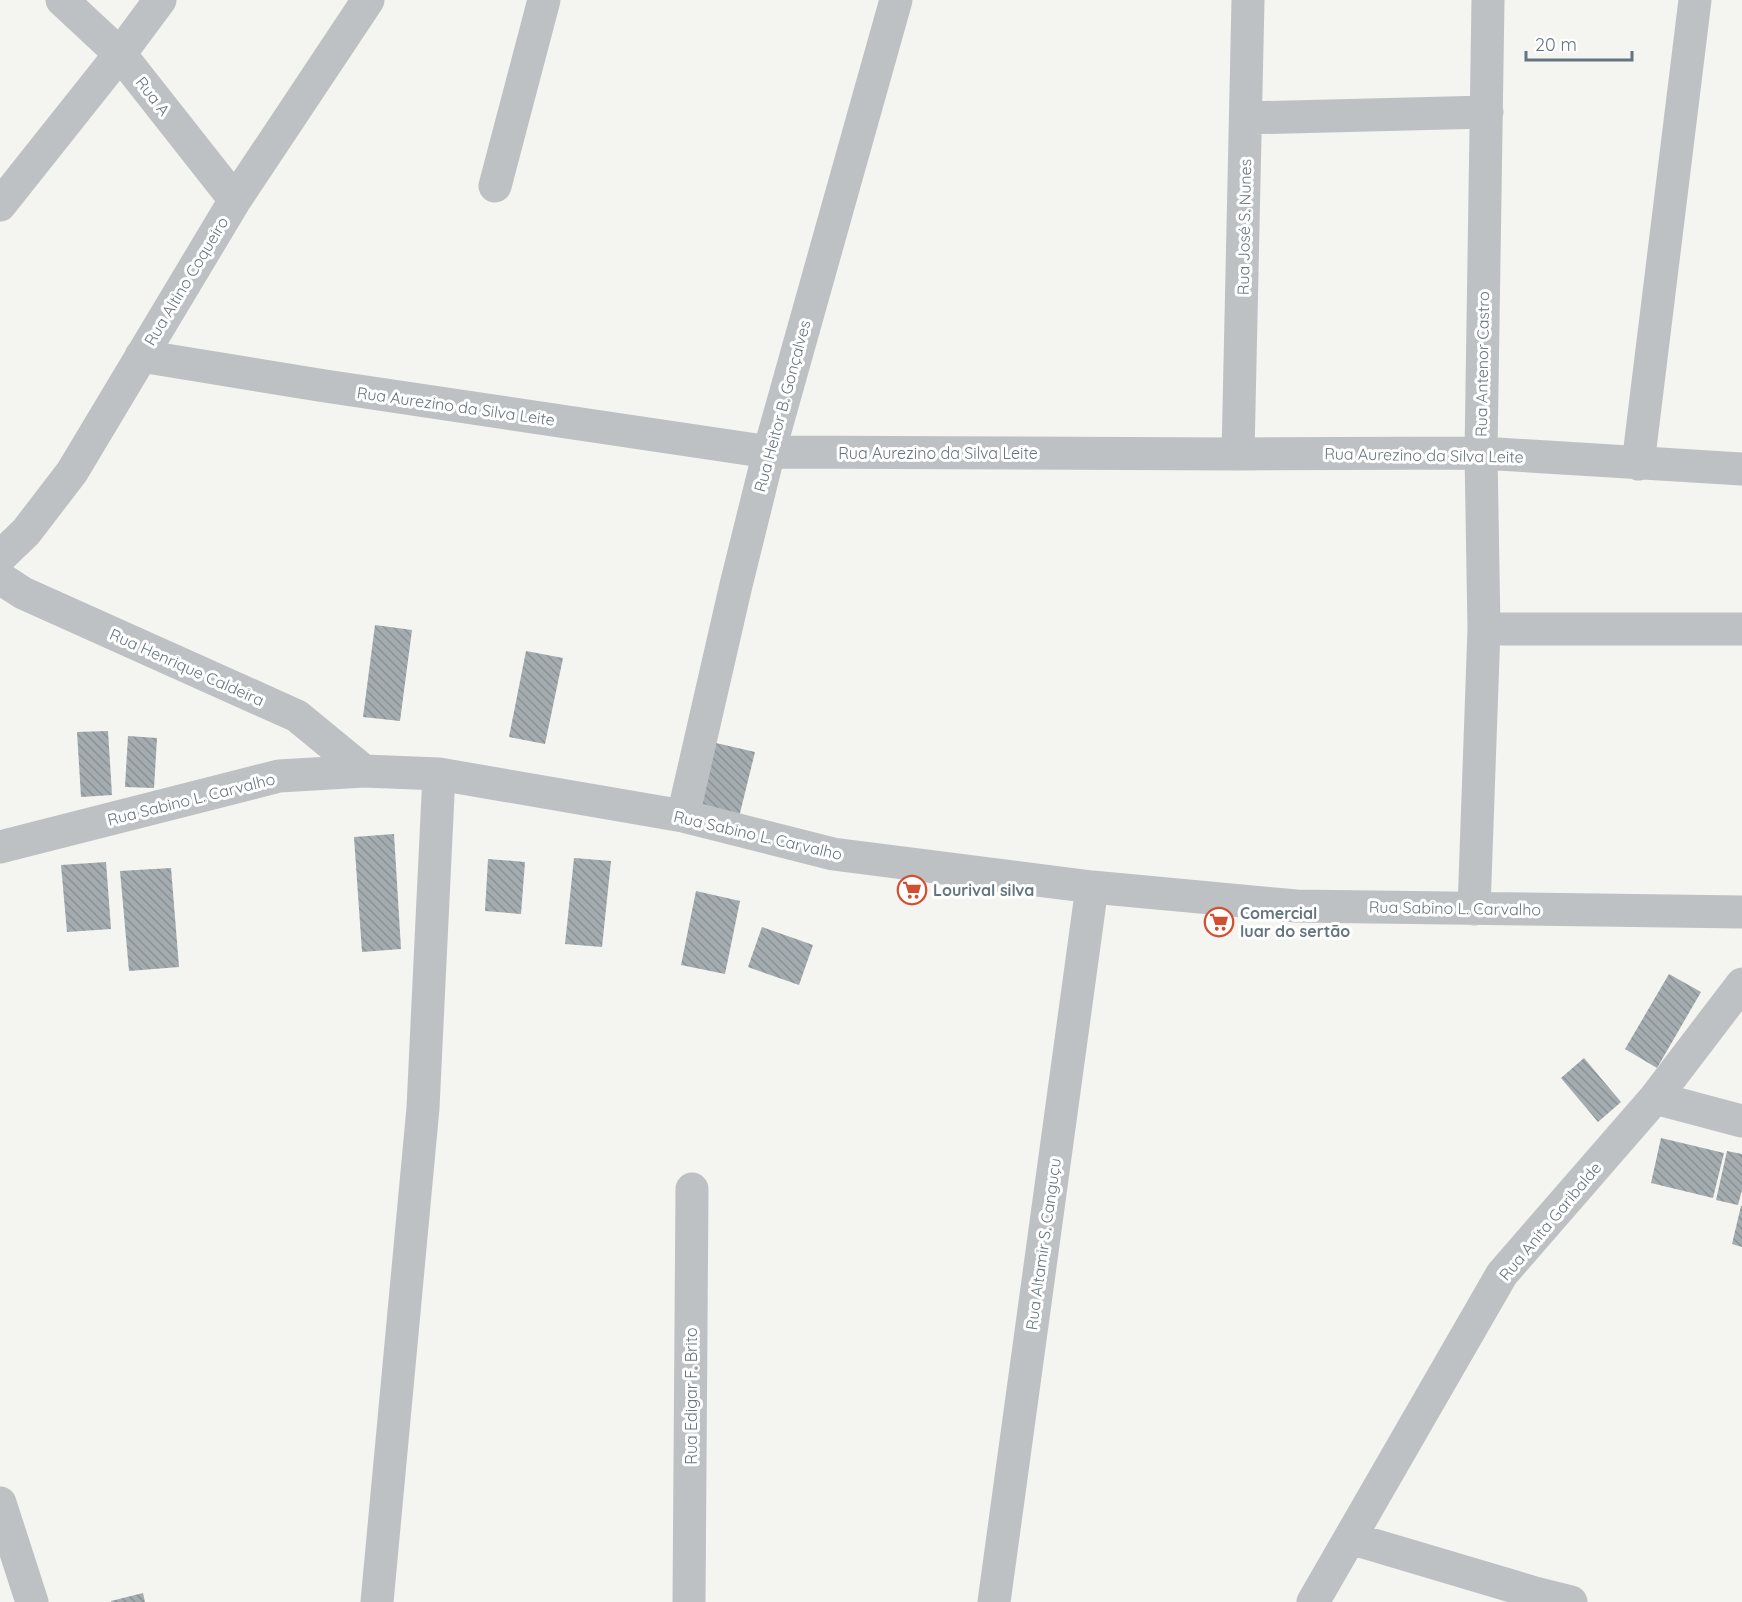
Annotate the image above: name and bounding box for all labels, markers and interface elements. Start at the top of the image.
scale bar [1526,24,1632,62]
text: 20 m [1535,33,1577,56]
street label: Rua A [132,72,174,120]
street label: Rua José S. Nunes [1233,159,1255,295]
street label: Rua Altino Coqueiro [140,213,232,349]
street label: Rua Antenor Castro [1471,291,1493,437]
street label: Rua Heitor B. Gonçalves [749,318,815,494]
street label: Rua Aurezino da Silva Leite [356,382,556,430]
street label: Rua Aurezino da Silva Leite [838,443,1038,463]
street label: Rua Aurezino da Silva Leite [1324,443,1524,467]
street label: Rua Henrique Caldeira [107,624,267,710]
street label: Rua Sabino L. Carvalho [105,768,277,830]
street label: Rua Sabino L. Carvalho [672,806,844,864]
supermarket icon: Lourival silva [896,874,928,906]
place label: Lourival silva [933,880,1034,900]
street label: Rua Sabino L. Carvalho [1369,896,1541,920]
place label: Comercial luar do sertão [1240,903,1350,941]
supermarket icon: Comercial luar do sertão [1203,906,1235,938]
street label: Rua Altamir S. Canguçu [1021,1157,1065,1331]
street label: Rua Anita Garibalde [1495,1158,1605,1284]
street label: Rua Edigar F. Brito [681,1327,701,1465]

